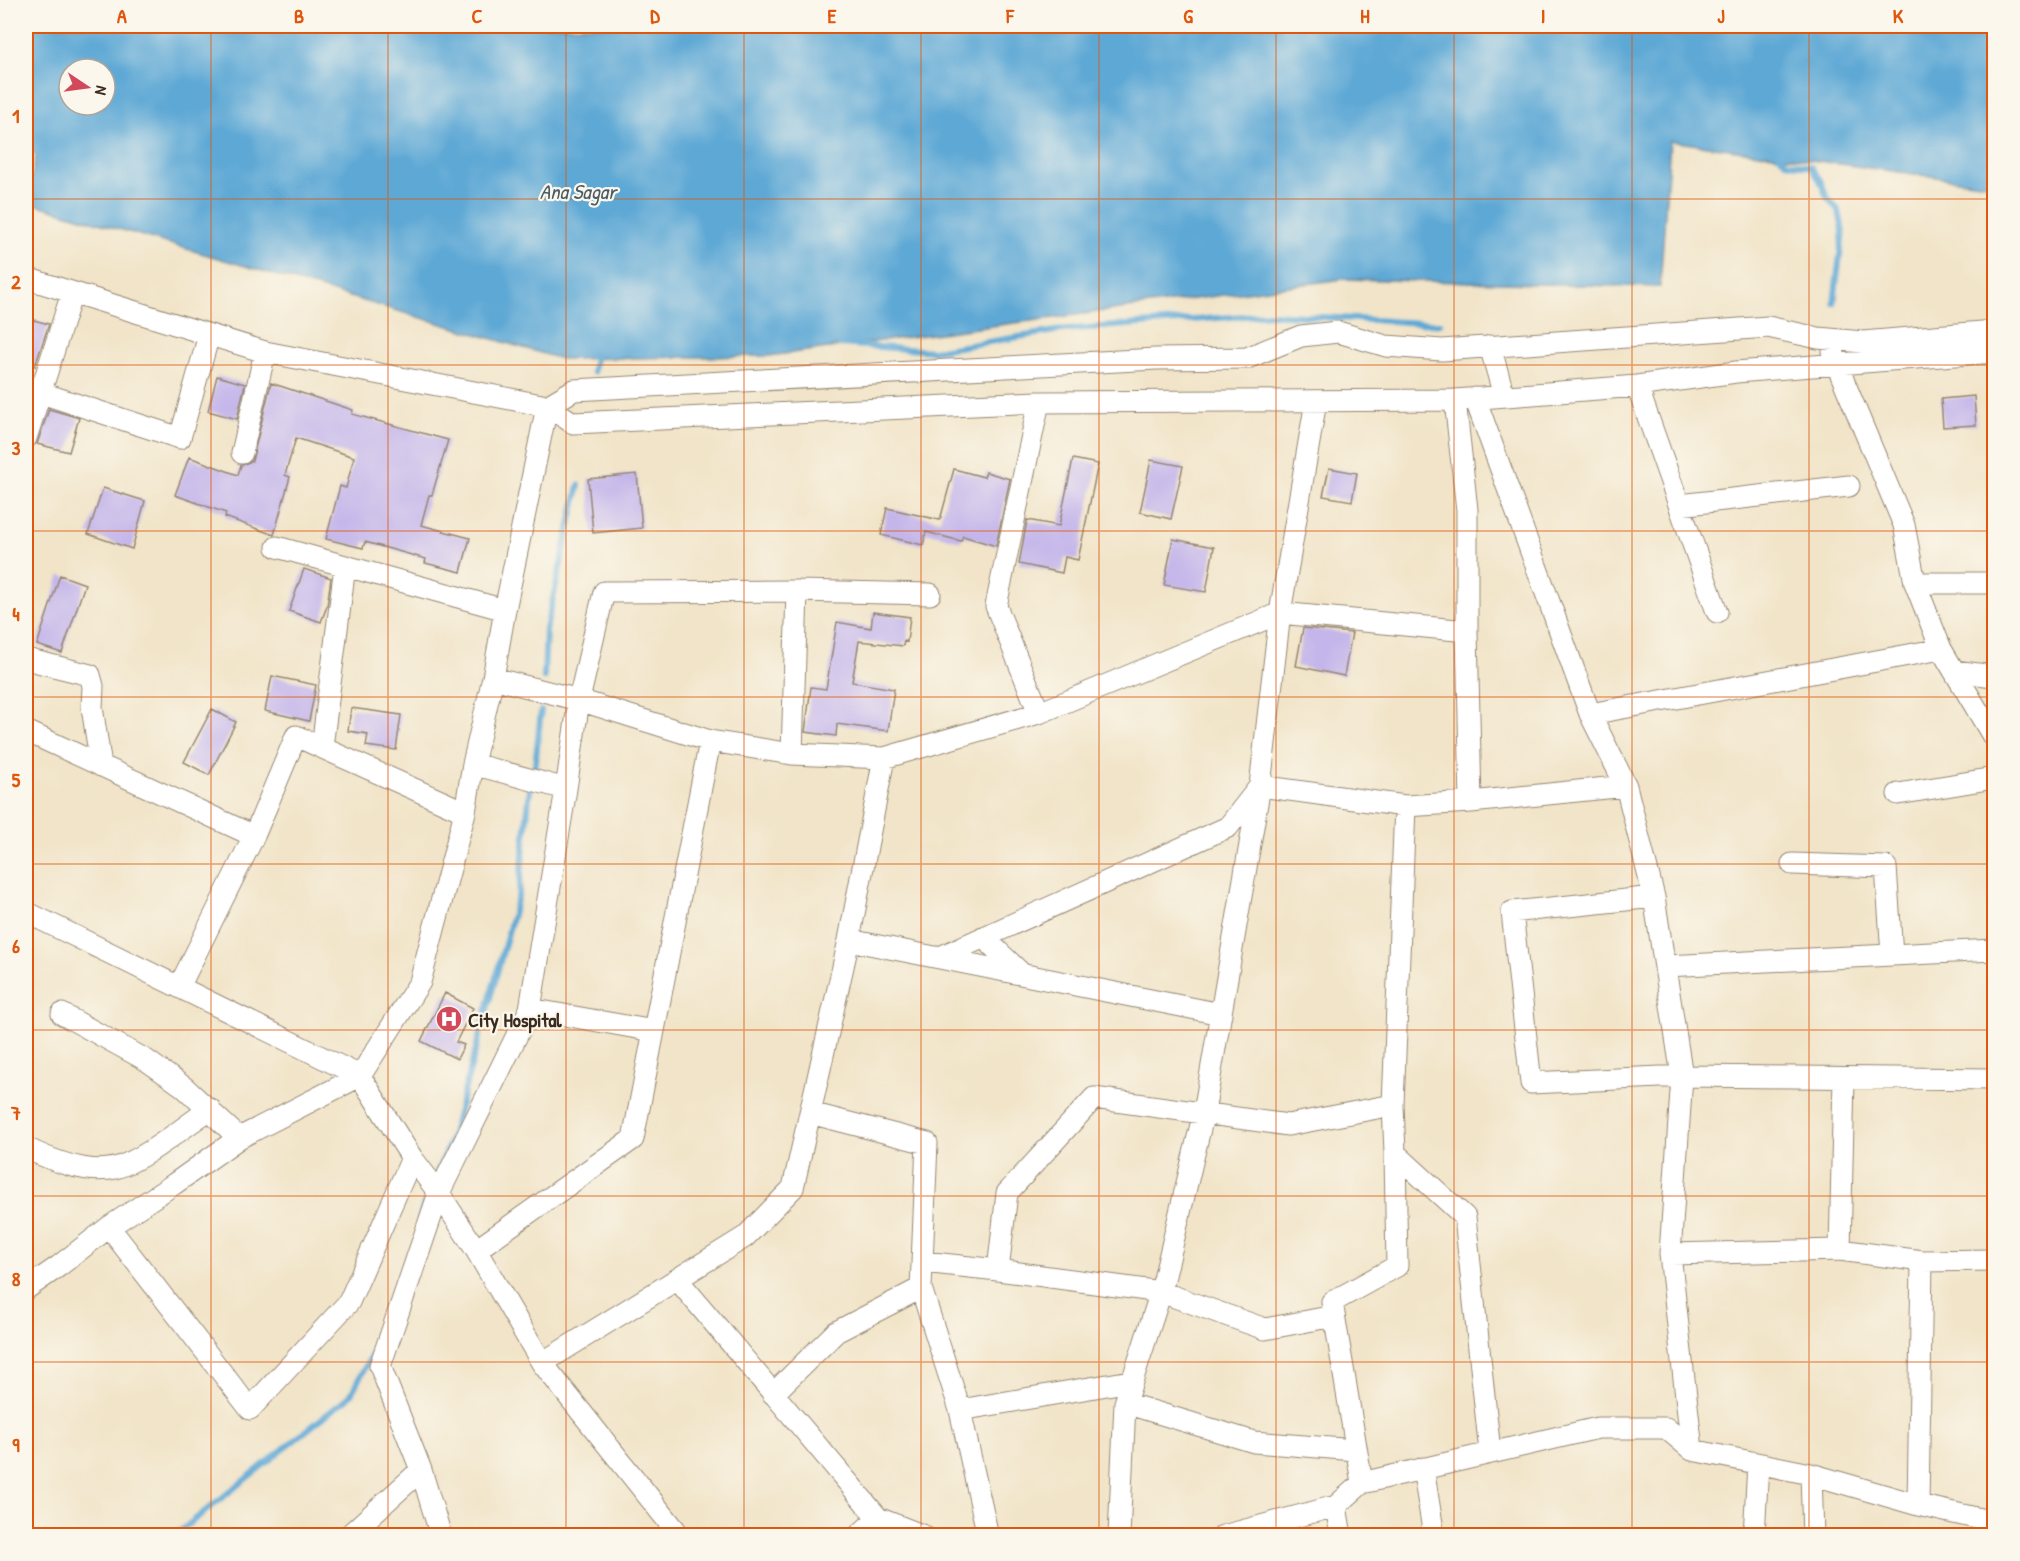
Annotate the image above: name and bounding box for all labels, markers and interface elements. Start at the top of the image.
text: A [117,2,127,29]
text: B [294,2,304,29]
text: C [472,2,483,29]
text: D [650,2,660,29]
text: E [828,2,837,29]
text: F [1005,2,1015,29]
text: G [1183,2,1193,29]
text: H [1360,2,1370,29]
text: I [1541,2,1545,29]
text: J [1717,2,1725,29]
text: K [1893,2,1904,29]
north arrow [57,57,117,117]
text: N [90,84,113,97]
text: 1 [12,102,20,129]
water label: Ana Sagar [540,177,619,206]
text: 2 [11,268,21,295]
text: 3 [12,434,21,461]
text: 4 [12,600,20,627]
text: 5 [12,766,21,793]
text: 6 [12,932,20,959]
hospital icon: City Hospital [434,1004,464,1034]
place label: City Hospital [468,1006,562,1034]
text: 7 [10,1099,21,1126]
text: 8 [12,1265,21,1292]
text: 9 [12,1431,20,1458]

